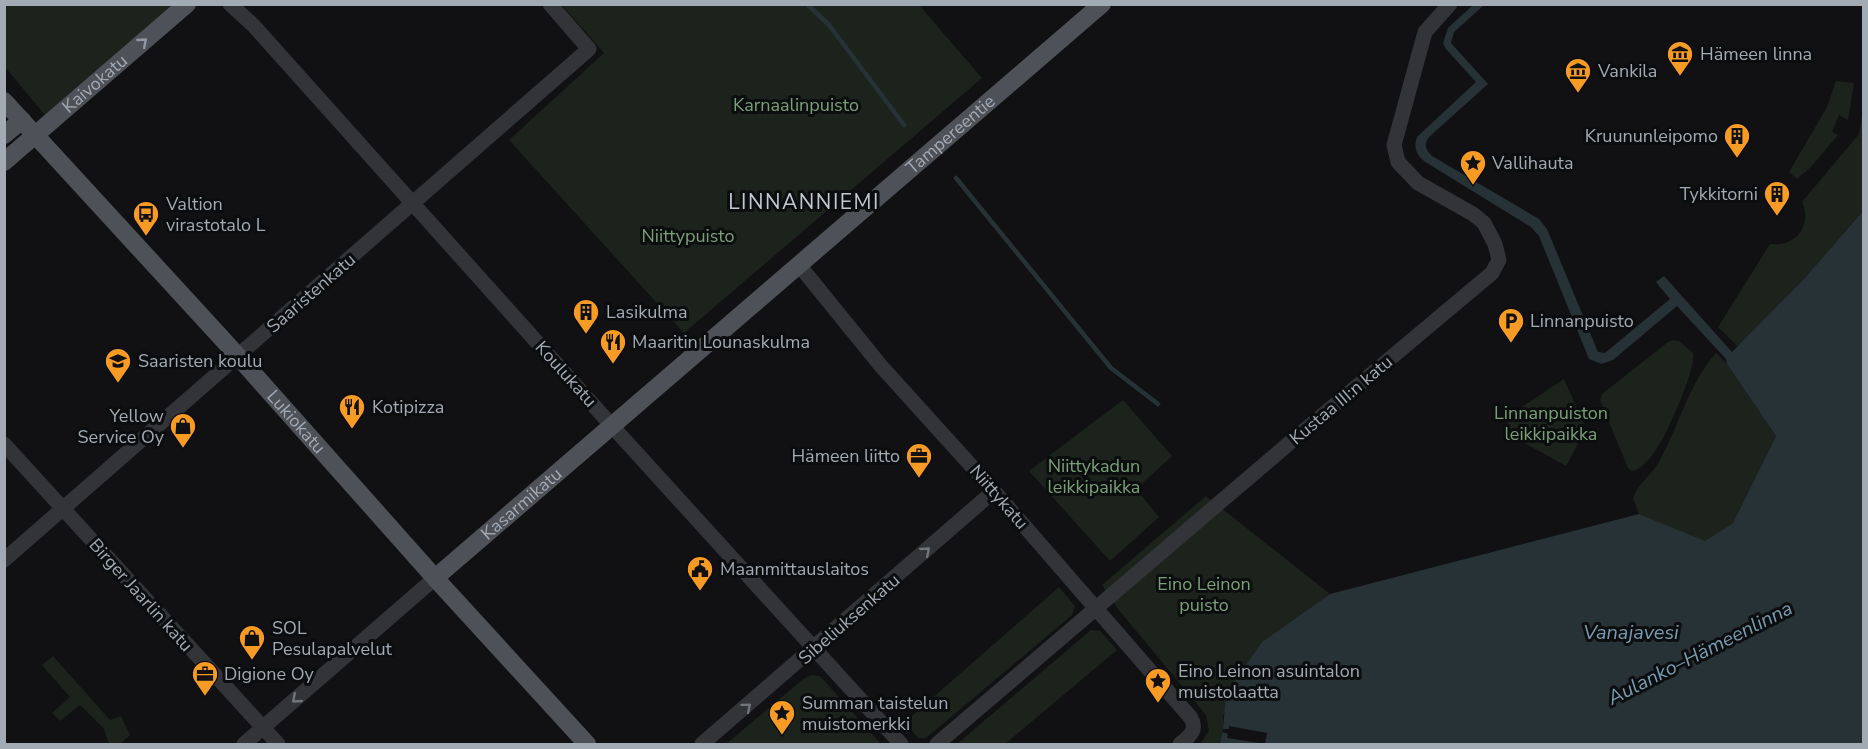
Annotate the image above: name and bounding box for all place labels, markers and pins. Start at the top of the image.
museum icon: Hämeen linna [1665,39,1695,77]
place label: Hämeen linna [1700,42,1812,66]
museum icon: Vankila [1563,56,1593,94]
place label: Vankila [1597,59,1657,83]
building icon: Kruununleipomo [1722,121,1752,159]
place label: Kruununleipomo [1585,124,1718,148]
place icon: Vallihauta [1458,148,1488,186]
place label: Vallihauta [1491,151,1573,175]
building icon: Tykkitorni [1762,179,1792,217]
place label: Tykkitorni [1680,182,1758,206]
place label: Valtion virastotalo L [165,192,266,237]
bus stop icon: Valtion virastotalo L [131,199,161,237]
building icon: Lasikulma [571,297,601,335]
place label: Lasikulma [606,300,688,324]
parking icon: Linnanpuisto [1496,306,1526,344]
place label: Linnanpuisto [1530,309,1634,333]
restaurant icon: Maaritin Lounaskulma [598,327,628,365]
place label: Maaritin Lounaskulma [632,330,810,354]
school or university icon: Saaristen koulu [103,346,133,384]
place label: Saaristen koulu [138,349,262,373]
restaurant icon: Kotipizza [337,392,367,430]
place label: Kotipizza [372,395,444,419]
place label: Yellow Service Oy [78,404,165,449]
shop icon: Yellow Service Oy [168,411,198,449]
office icon: Hämeen liitto [904,441,934,479]
place label: Hämeen liitto [791,444,900,468]
public building icon: Maanmittauslaitos [685,554,715,592]
place label: Maanmittauslaitos [720,557,869,581]
place label: SOL Pesulapalvelut [272,616,392,661]
shop icon: SOL Pesulapalvelut [237,623,267,661]
office icon: Digione Oy [190,659,220,697]
place label: Eino Leinon asuintalon muistolaatta [1178,659,1360,704]
place label: Digione Oy [224,662,314,686]
place icon: Eino Leinon asuintalon muistolaatta [1143,666,1173,704]
place label: Summan taistelun muistomerkki [802,691,948,736]
place icon: Summan taistelun muistomerkki [767,698,797,736]

